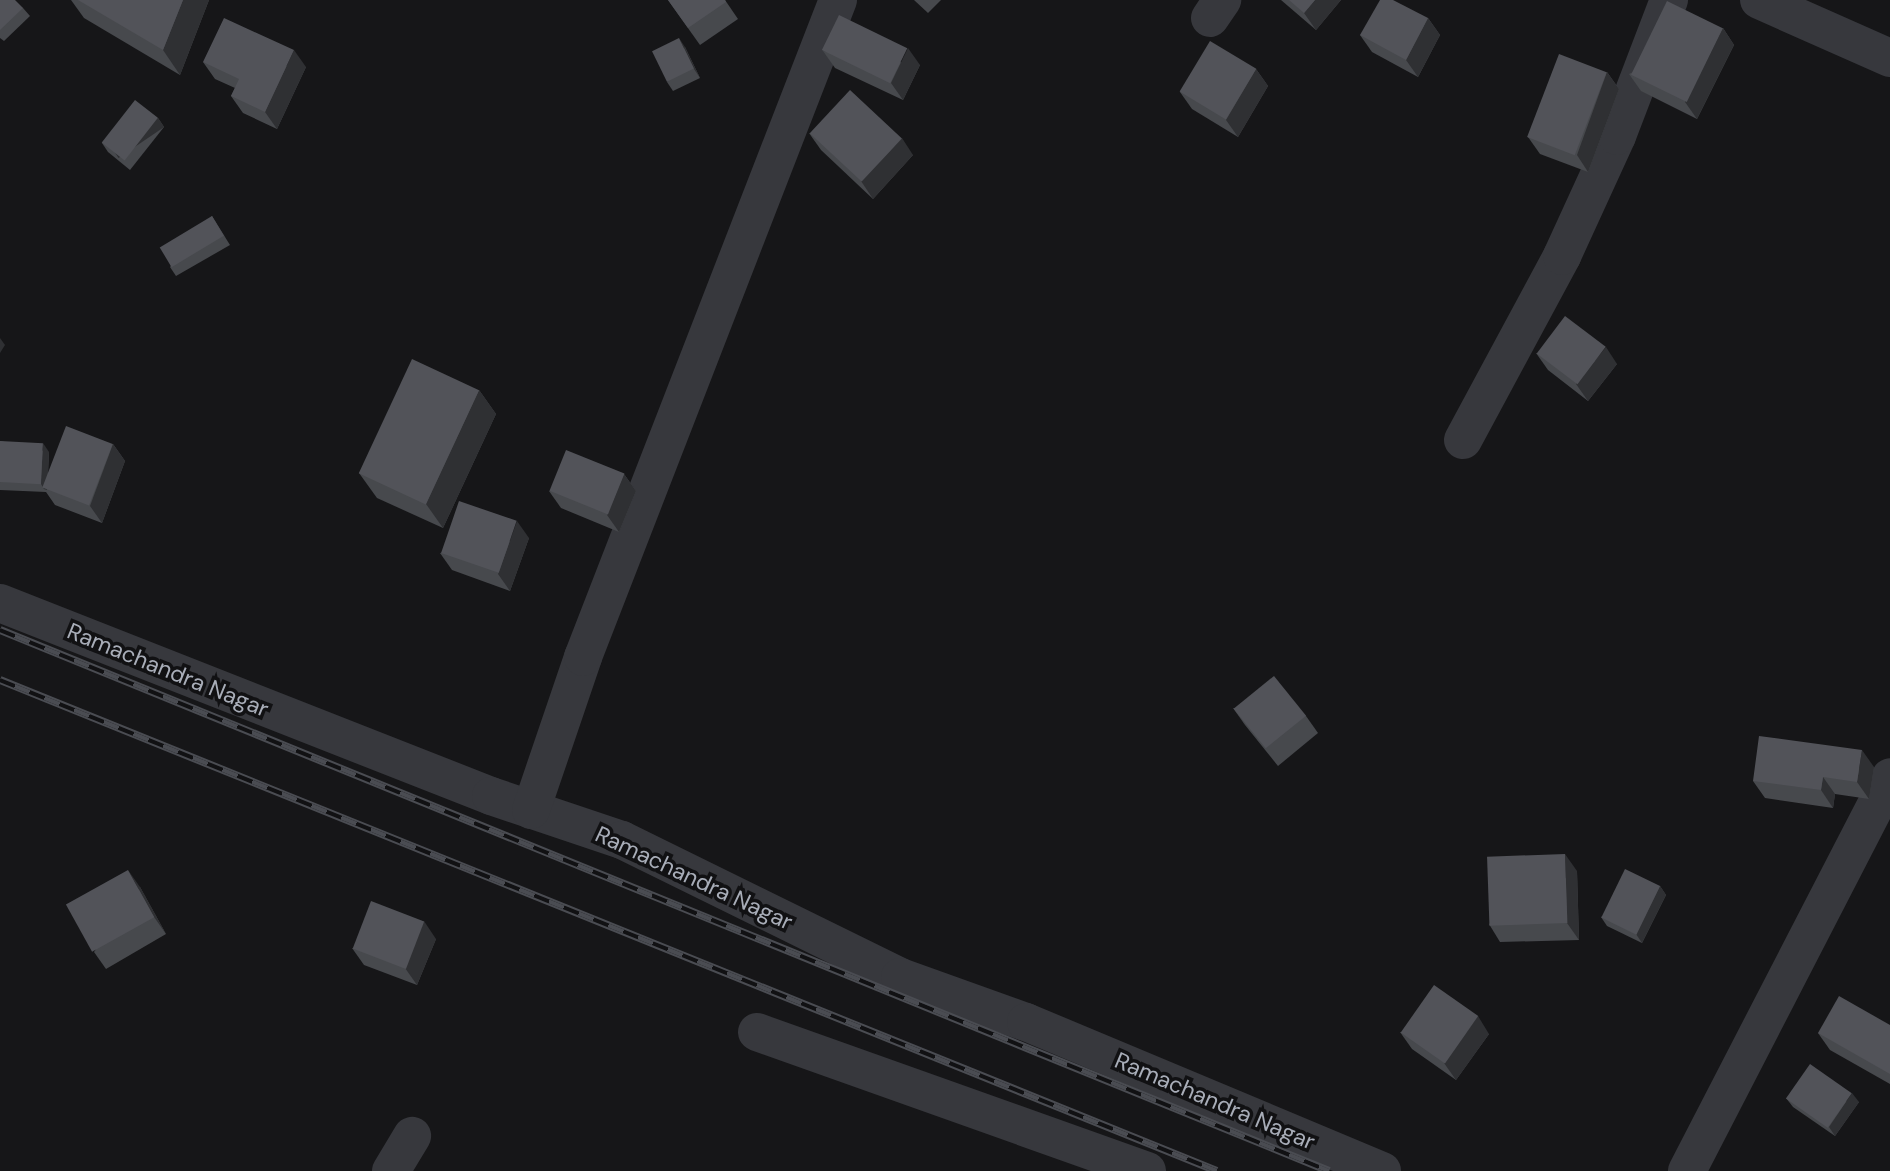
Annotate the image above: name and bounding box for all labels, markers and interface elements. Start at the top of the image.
street label: Ramachandra Nagar [63,617,273,723]
street label: Ramachandra Nagar [591,820,797,936]
street label: Ramachandra Nagar [1111,1046,1319,1156]

